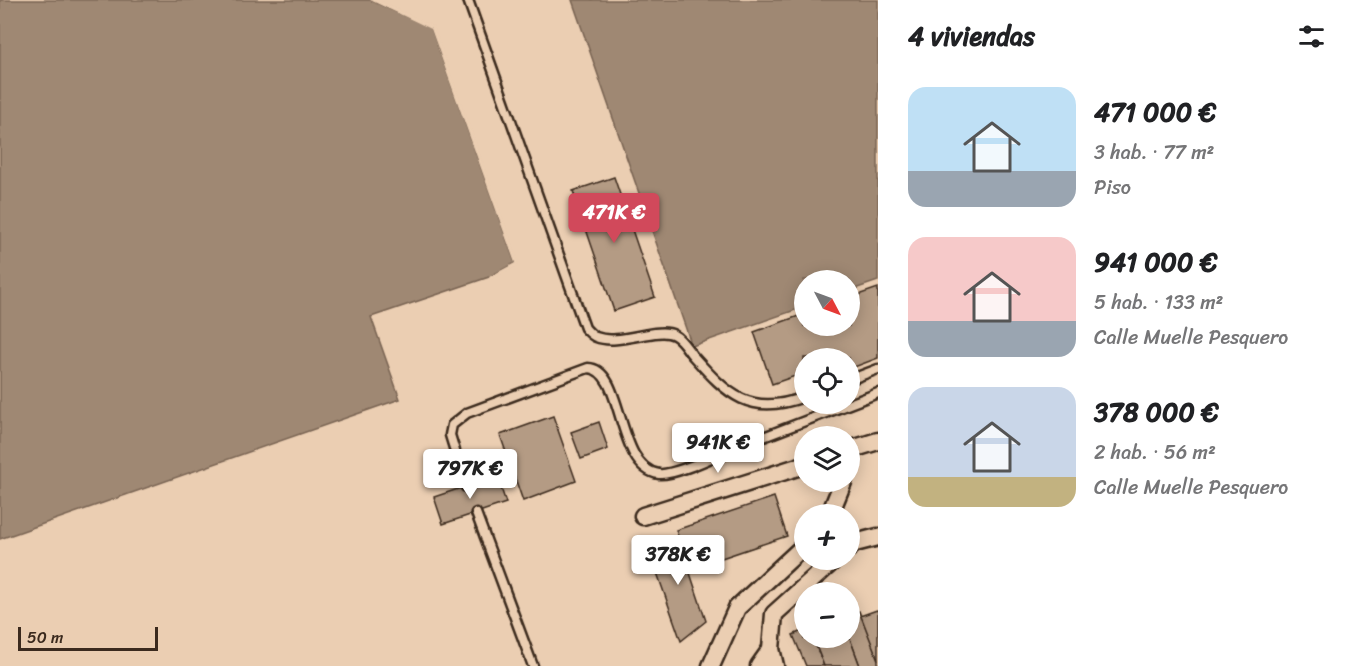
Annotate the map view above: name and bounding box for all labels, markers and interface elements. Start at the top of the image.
text: 4 viviendas [908,13,1035,59]
icon: filters [1295,20,1328,53]
text: 471 000 € [1094,89,1216,135]
icon: home [956,111,1028,183]
text: 3 hab. · 77 m² [1094,135,1214,170]
text: Piso [1094,170,1131,205]
pin: 471K € [565,193,663,244]
text: 471K € [582,195,646,230]
text: 941 000 € [1094,239,1217,285]
icon: home [956,261,1028,333]
north arrow [794,270,860,336]
map controls [794,270,860,648]
text: 5 hab. · 133 m² [1094,285,1223,320]
text: Calle Muelle Pesquero [1094,320,1288,355]
button: locate [794,348,860,414]
text: 378 000 € [1094,389,1219,435]
icon: home [956,411,1028,483]
pin: 941K € [669,423,767,474]
text: 941K € [686,425,750,460]
button: layers [794,426,860,492]
text: 2 hab. · 56 m² [1094,435,1216,470]
pin: 797K € [421,449,519,500]
text: 797K € [437,451,503,486]
text: Calle Muelle Pesquero [1094,470,1288,505]
button: + [794,504,860,570]
pin: 378K € [629,535,727,586]
text: 378K € [645,537,711,572]
button: − [794,582,860,648]
text: 50 m [27,623,63,652]
scale bar [18,624,158,652]

